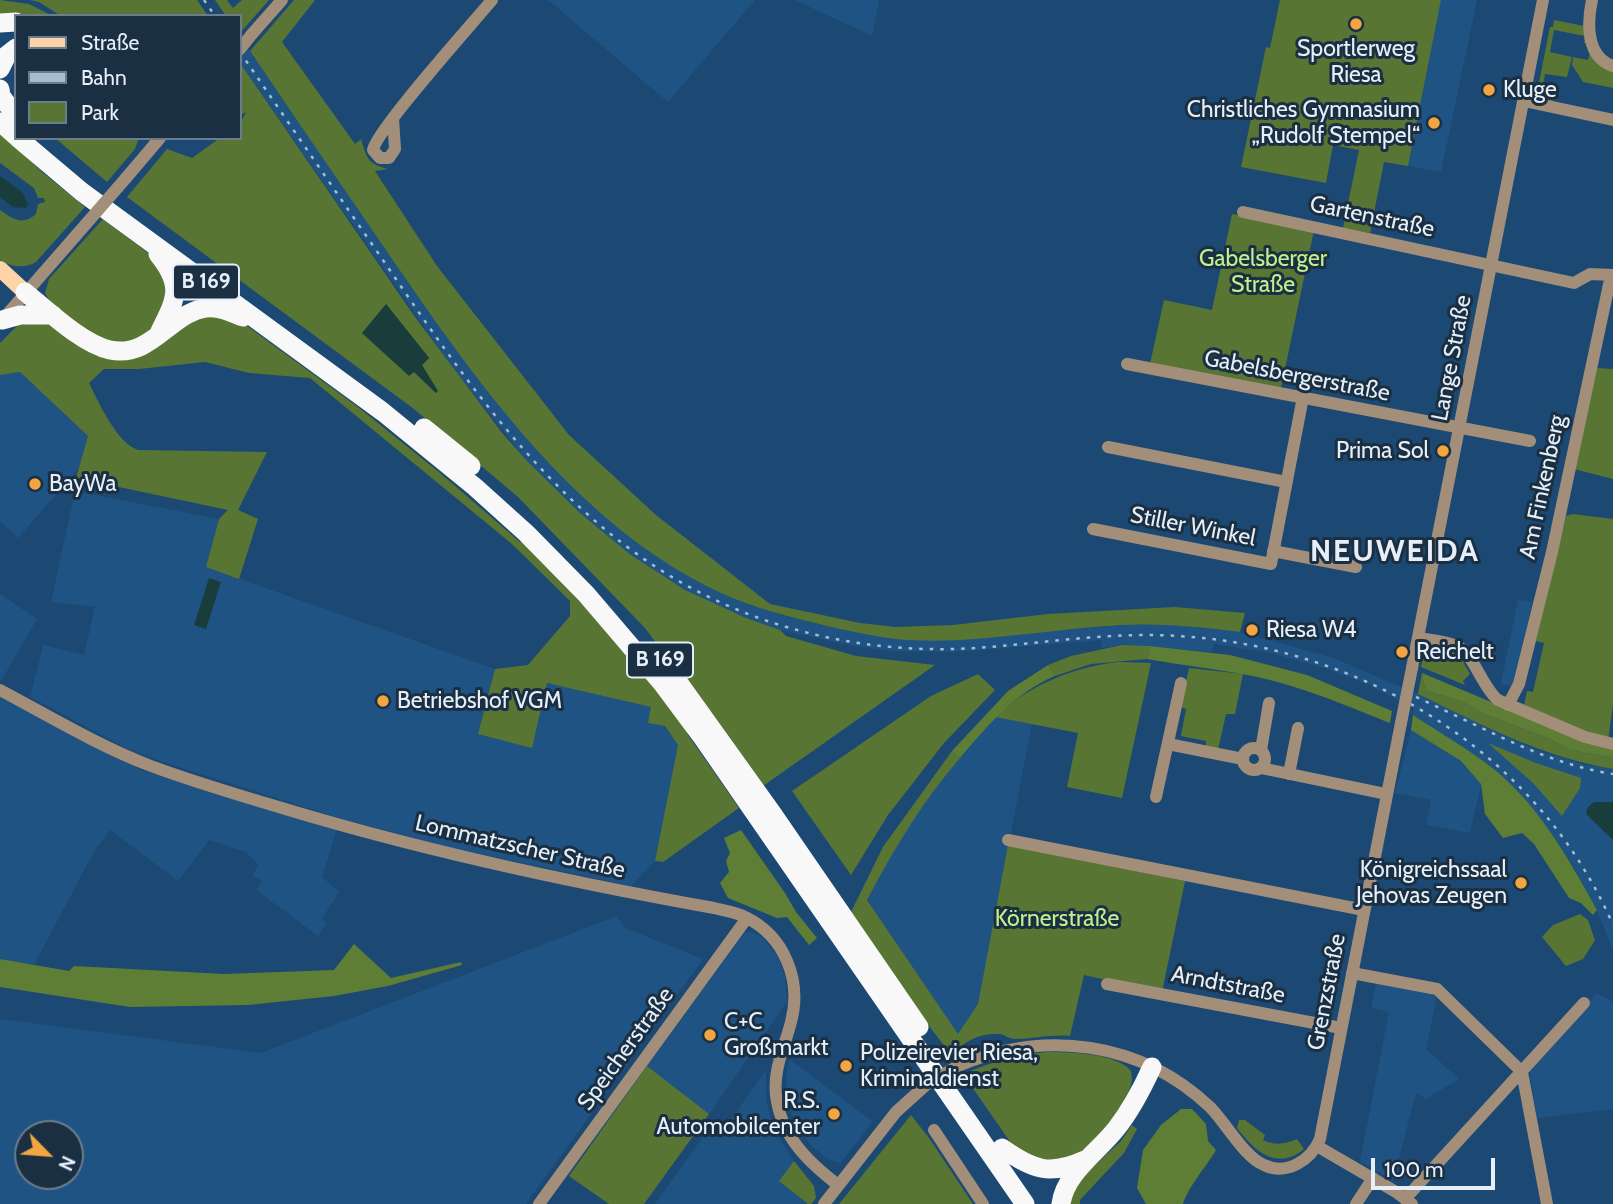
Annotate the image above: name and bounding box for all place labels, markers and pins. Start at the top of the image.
marker: Sportlerweg Riesa [1348,16,1364,32]
place label: Sportlerweg Riesa [1297,35,1415,89]
place label: Kluge [1503,76,1557,104]
marker: Kluge [1481,82,1497,98]
place label: Christliches Gymnasium „Rudolf Stempel“ [1187,96,1420,150]
marker: Christliches Gymnasium „Rudolf Stempel“ [1426,115,1442,131]
place label: Prima Sol [1336,437,1429,465]
marker: Prima Sol [1435,443,1451,459]
place label: BayWa [49,470,116,498]
marker: BayWa [27,476,43,492]
place label: Riesa W4 [1266,616,1357,644]
marker: Riesa W4 [1244,622,1260,638]
place label: Reichelt [1416,638,1494,666]
marker: Reichelt [1394,644,1410,660]
place label: Betriebshof VGM [397,687,562,715]
marker: Betriebshof VGM [375,693,391,709]
place label: Königreichssaal Jehovas Zeugen [1356,856,1507,910]
marker: Königreichssaal Jehovas Zeugen [1513,875,1529,891]
place label: C+C Großmarkt [724,1008,829,1062]
marker: C+C Großmarkt [702,1027,718,1043]
place label: Polizeirevier Riesa, Kriminaldienst [860,1039,1038,1093]
marker: Polizeirevier Riesa, Kriminaldienst [838,1058,854,1074]
place label: R.S. Automobilcenter [657,1087,820,1141]
marker: R.S. Automobilcenter [826,1106,842,1122]

